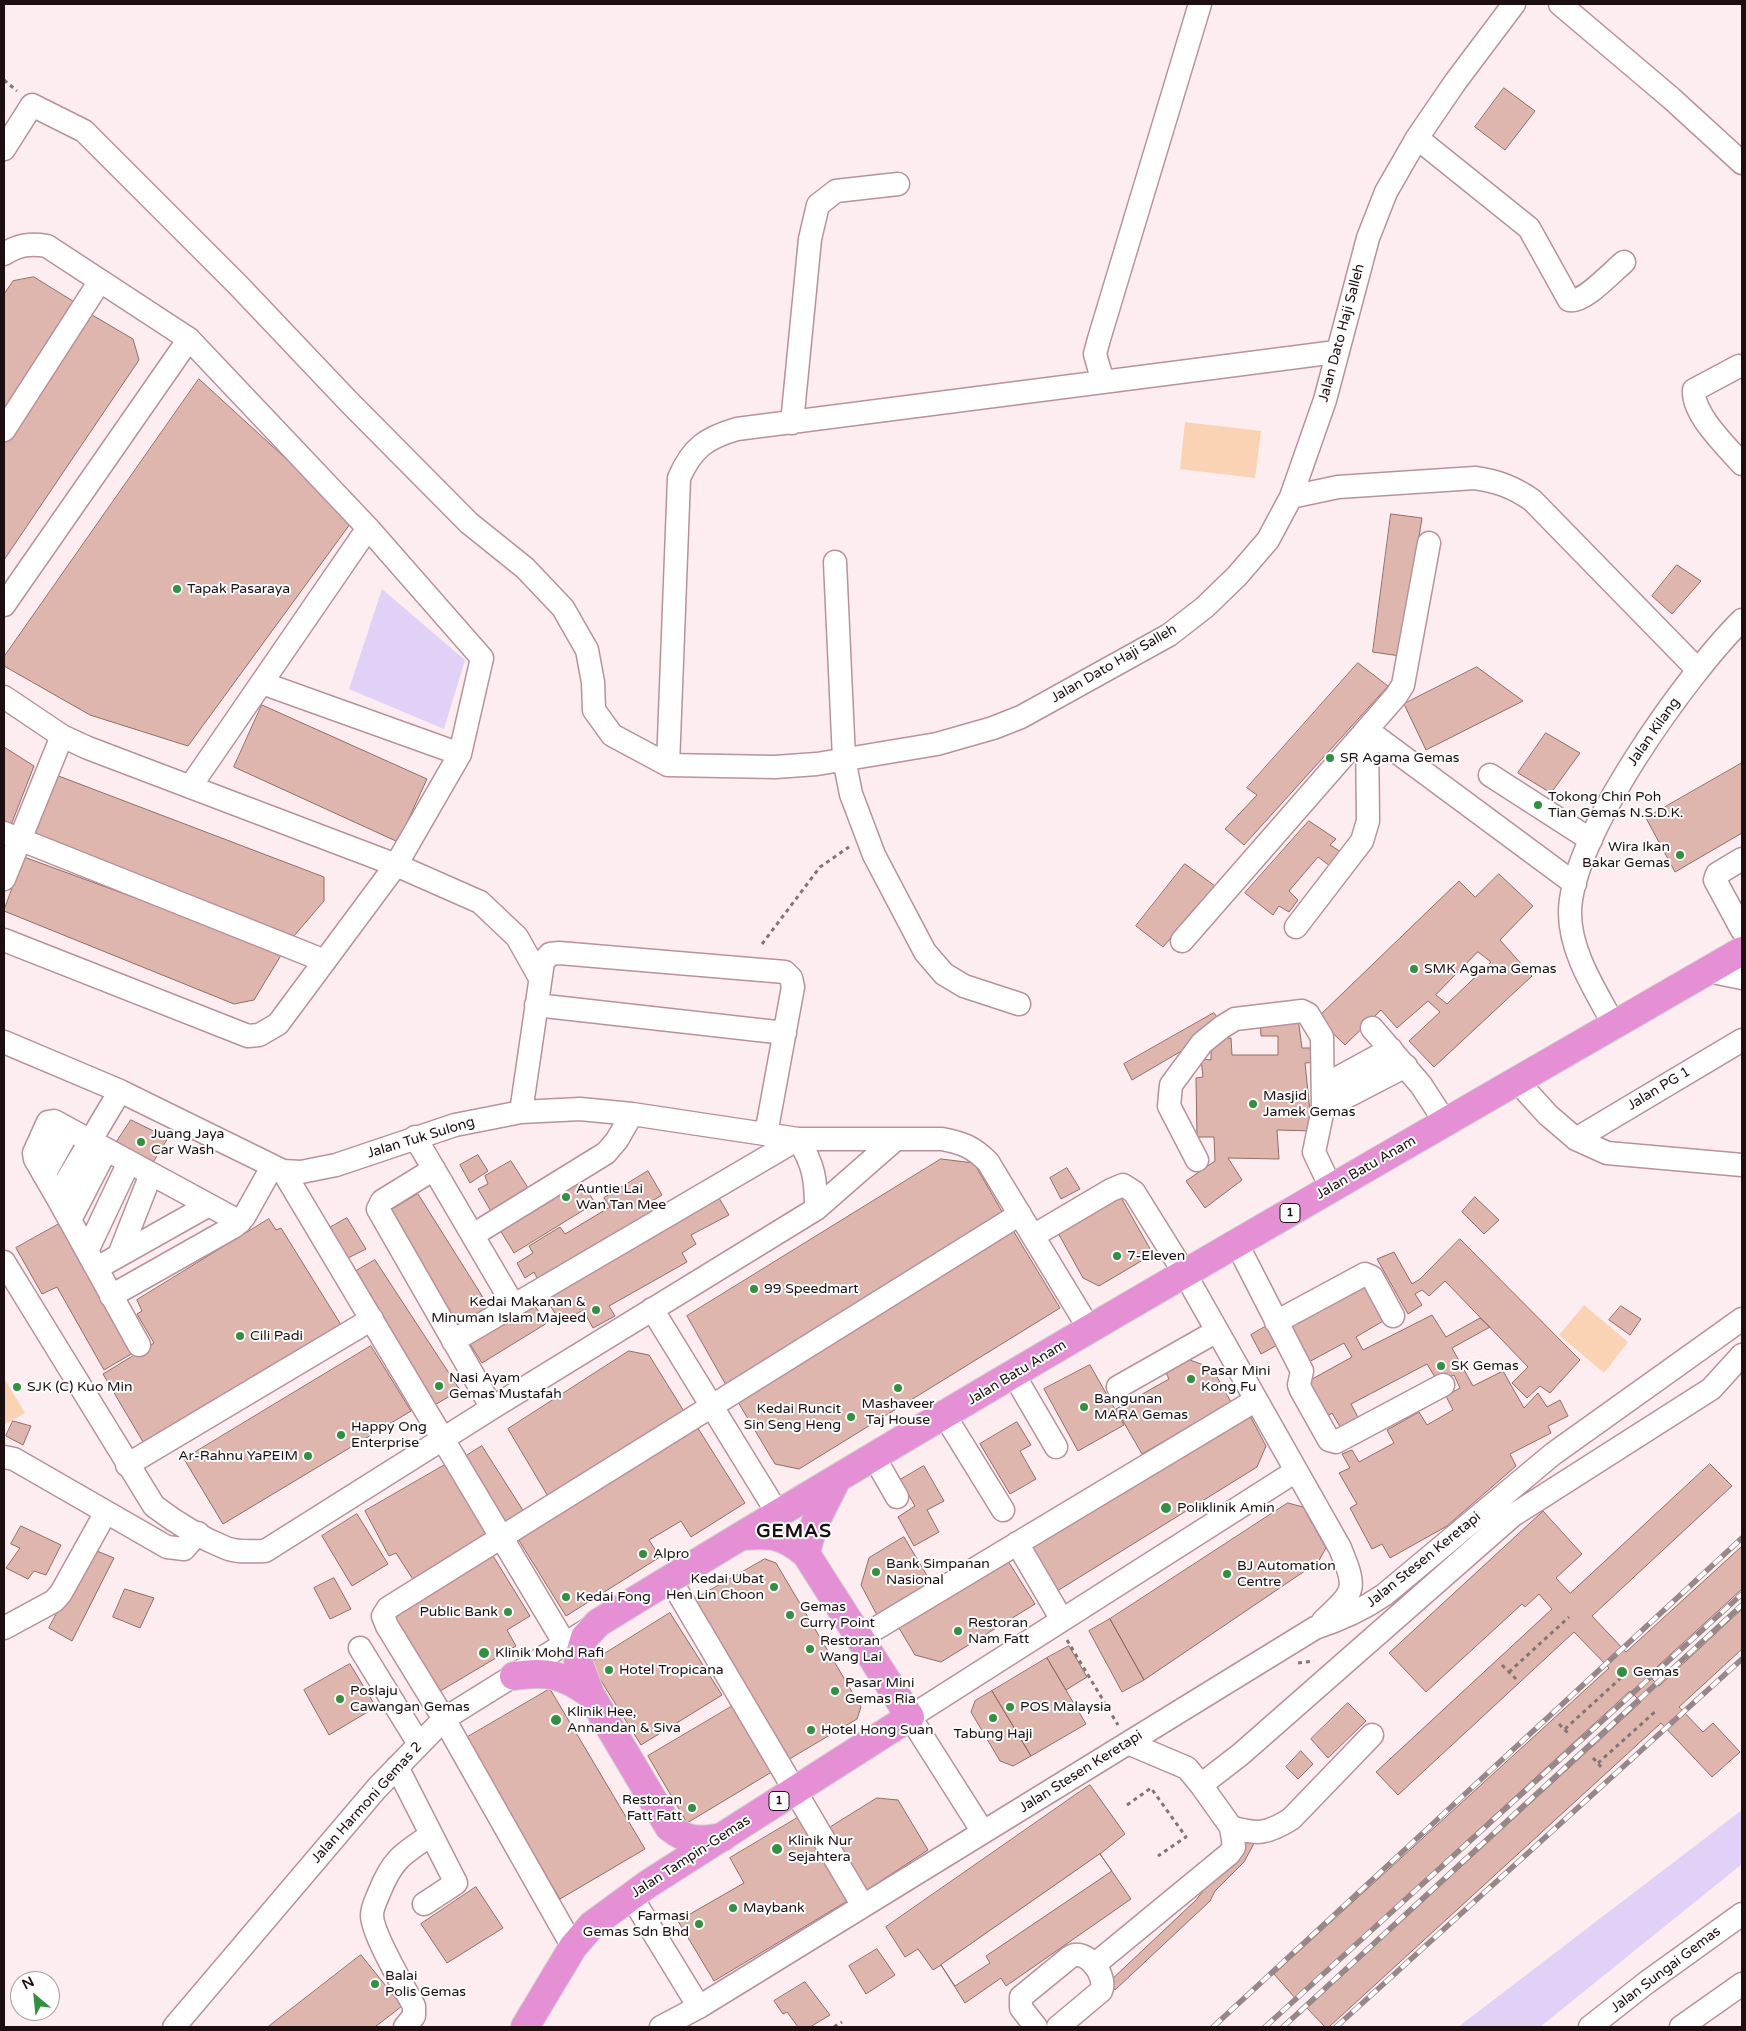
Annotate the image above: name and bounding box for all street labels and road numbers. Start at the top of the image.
street label: Jalan Dato Haji Salleh [1315,262,1369,404]
street label: Jalan Dato Haji Salleh [1048,621,1180,707]
street label: Jalan Kilang [1624,695,1684,769]
street label: Jalan PG 1 [1625,1064,1693,1114]
street label: Jalan Tuk Sulong [365,1114,477,1162]
street label: Jalan Batu Anam [1313,1133,1419,1203]
road number: 1 [1280,1204,1300,1222]
street label: Jalan Batu Anam [964,1337,1070,1409]
street label: Jalan Stesen Keretapi [1363,1509,1485,1611]
street label: Jalan Stesen Keretapi [1016,1727,1146,1817]
street label: Jalan Harmoni Gemas 2 [308,1739,426,1867]
road number: 1 [769,1792,789,1810]
street label: Jalan Tampin-Gemas [628,1812,754,1902]
street label: Jalan Sungai Gemas [1608,1923,1724,2017]

